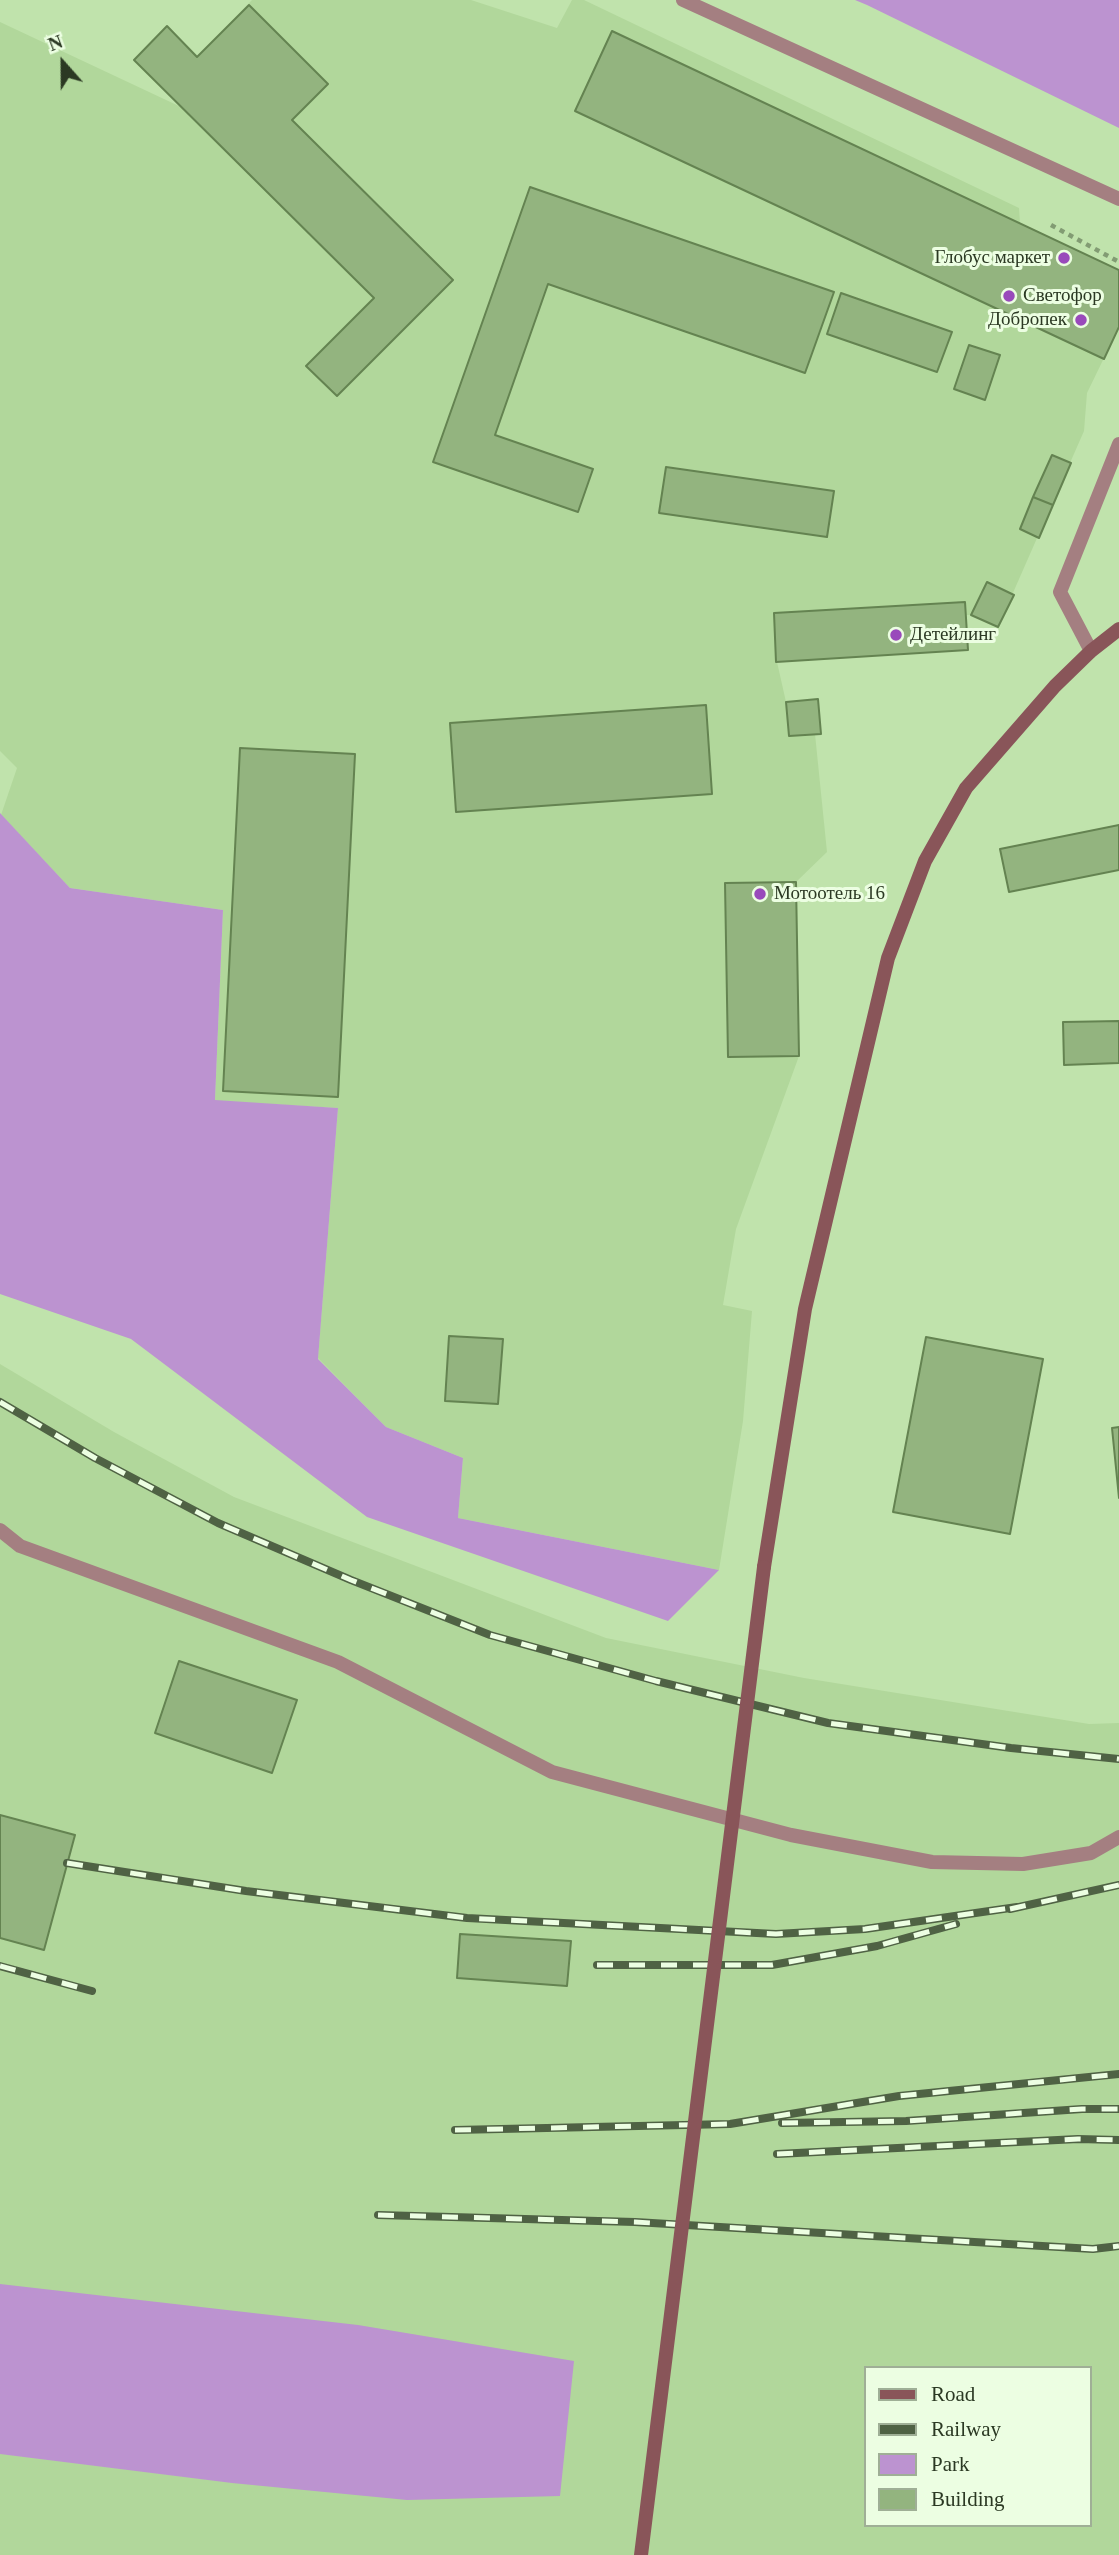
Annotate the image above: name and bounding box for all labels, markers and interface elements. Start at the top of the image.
north arrow [28,28,98,98]
text: N [45,31,65,55]
place label: Глобус маркет [935,247,1050,269]
marker: Глобус маркет [1056,250,1072,266]
place label: Светофор [1023,285,1102,307]
marker: Светофор [1001,288,1017,304]
place label: Добропек [988,309,1067,331]
marker: Добропек [1073,312,1089,328]
place label: Детейлинг [910,624,996,646]
marker: Детейлинг [888,627,904,643]
place label: Мотоотель 16 [774,883,885,905]
marker: Мотоотель 16 [752,886,768,902]
legend [864,2366,1091,2527]
text: Road [931,2382,975,2406]
text: Railway [931,2417,1001,2441]
text: Park [931,2452,970,2476]
text: Building [931,2487,1005,2511]

